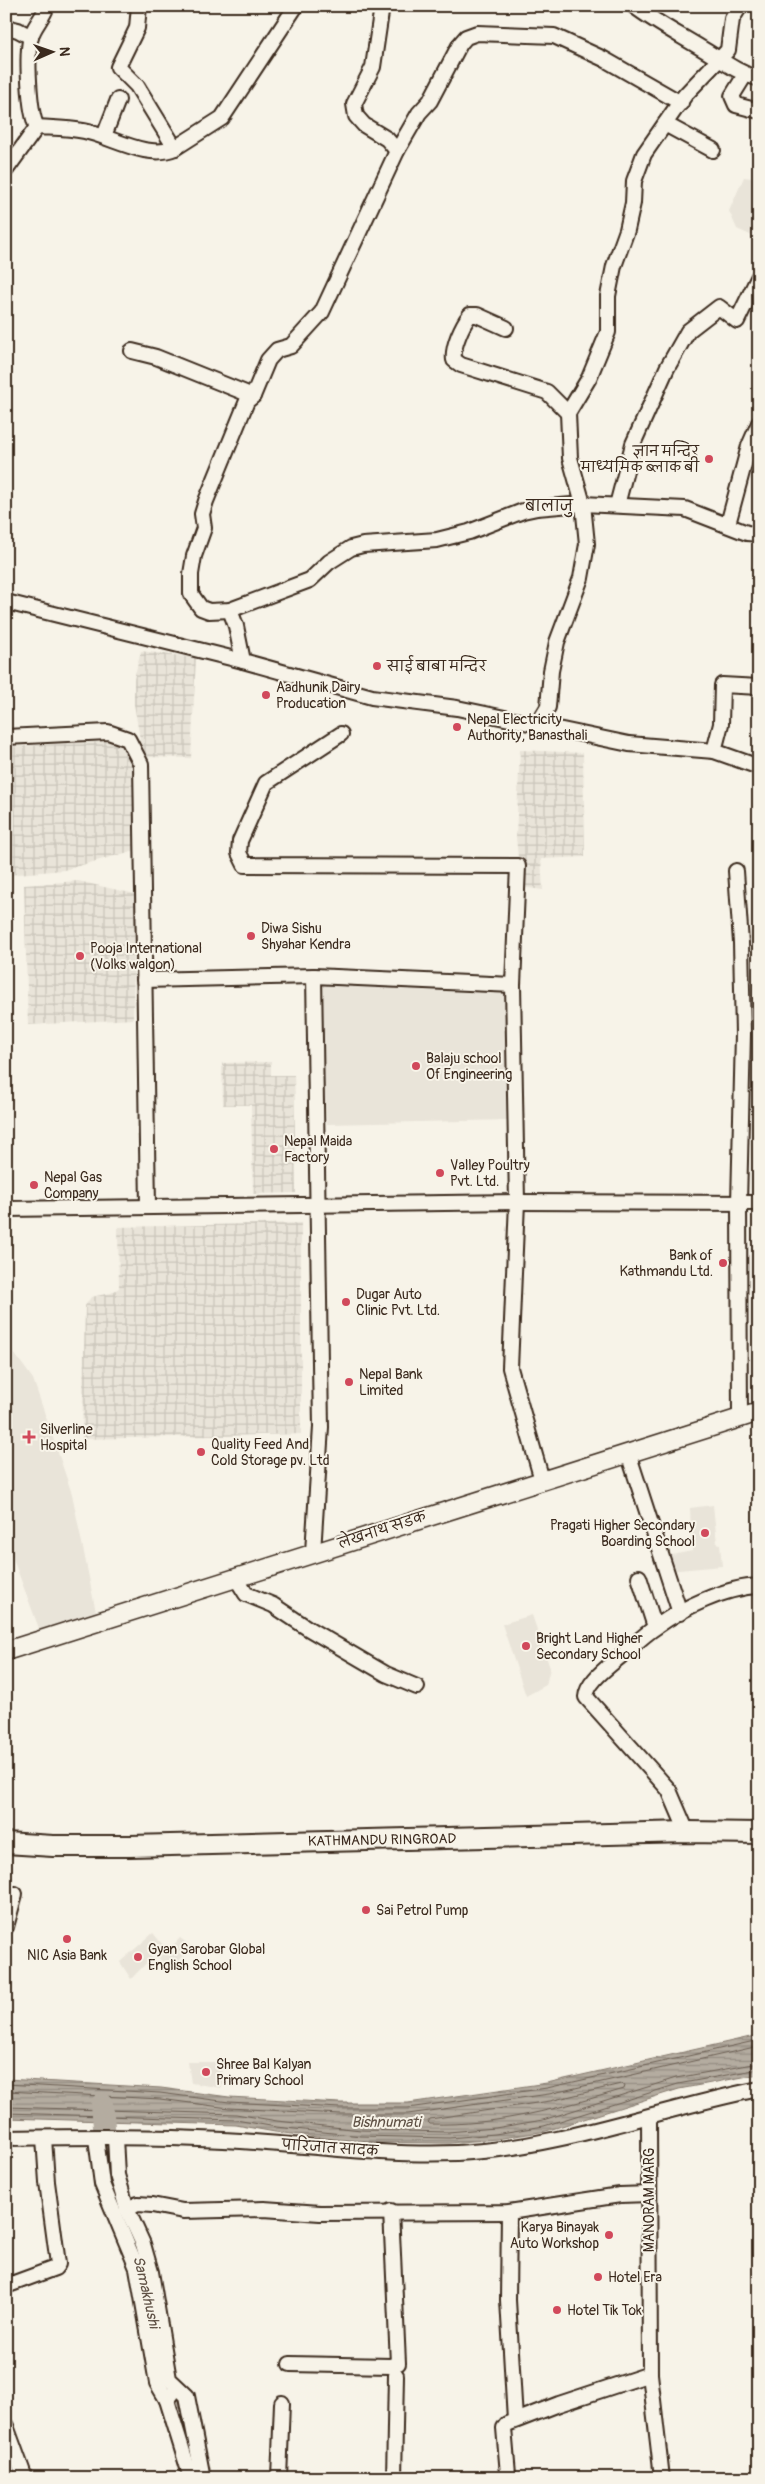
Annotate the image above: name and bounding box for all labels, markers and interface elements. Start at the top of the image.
north arrow [28,28,78,78]
text: N [56,47,73,57]
place label: ज्ञान मन्दिर माध्यमिक ब्लाक बी [580,440,700,476]
marker: ज्ञान मन्दिर माध्यमिक ब्लाक बी [703,453,715,465]
district label: बालाजु [525,497,574,518]
place label: साई बाबा मन्दिर [386,655,488,675]
marker: साई बाबा मन्दिर [371,660,383,672]
place label: Aadhunik Dairy Producation [276,679,360,712]
marker: Aadhunik Dairy Producation [260,689,272,701]
place label: Nepal Electricity Authority, Banasthali [467,711,588,744]
marker: Nepal Electricity Authority, Banasthali [451,721,463,733]
place label: Diwa Sishu Shyahar Kendra [261,920,351,953]
marker: Diwa Sishu Shyahar Kendra [245,930,257,942]
place label: Pooja International (Volks walgon) [90,940,202,973]
marker: Pooja International (Volks walgon) [74,950,86,962]
place label: Balaju school Of Engineering [426,1050,512,1083]
marker: Balaju school Of Engineering [410,1060,422,1072]
place label: Nepal Maida Factory [284,1133,352,1166]
marker: Nepal Maida Factory [268,1143,280,1155]
place label: Valley Poultry Pvt. Ltd. [450,1157,530,1190]
marker: Valley Poultry Pvt. Ltd. [434,1167,446,1179]
place label: Nepal Gas Company [44,1169,103,1202]
marker: Nepal Gas Company [28,1179,40,1191]
place label: Bank of Kathmandu Ltd. [619,1247,713,1280]
marker: Bank of Kathmandu Ltd. [717,1257,729,1269]
place label: Dugar Auto Clinic Pvt. Ltd. [356,1286,440,1319]
marker: Dugar Auto Clinic Pvt. Ltd. [340,1296,352,1308]
place label: Nepal Bank Limited [359,1366,423,1399]
marker: Nepal Bank Limited [343,1376,355,1388]
place label: Silverline Hospital [40,1421,93,1454]
marker: Silverline Hospital [22,1430,36,1444]
place label: Quality Feed And Cold Storage pv. Ltd [211,1436,330,1469]
marker: Quality Feed And Cold Storage pv. Ltd [195,1446,207,1458]
street label: लेखनाथ सडक [333,1503,429,1552]
place label: Pragati Higher Secondary Boarding School [550,1517,695,1550]
marker: Pragati Higher Secondary Boarding School [699,1527,711,1539]
place label: Bright Land Higher Secondary School [536,1630,643,1663]
marker: Bright Land Higher Secondary School [520,1640,532,1652]
street label: KATHMANDU RINGROAD [308,1830,457,1850]
place label: Sai Petrol Pump [376,1902,469,1919]
marker: Sai Petrol Pump [360,1904,372,1916]
marker: NIC Asia Bank [61,1933,73,1945]
place label: Gyan Sarobar Global English School [148,1941,265,1974]
place label: NIC Asia Bank [27,1947,107,1964]
marker: Gyan Sarobar Global English School [132,1951,144,1963]
place label: Shree Bal Kalyan Primary School [216,2056,311,2089]
marker: Shree Bal Kalyan Primary School [200,2066,212,2078]
water label: Bishnumati [351,2113,423,2132]
street label: पारिजात सादक [280,2133,380,2160]
street label: MANORAM MARG [641,2148,658,2252]
place label: Karya Binayak Auto Workshop [510,2219,599,2252]
marker: Karya Binayak Auto Workshop [603,2229,615,2241]
water label: Samakhushi [128,2254,164,2332]
place label: Hotel Era [608,2269,662,2286]
marker: Hotel Era [592,2271,604,2283]
place label: Hotel Tik Tok [567,2302,642,2319]
marker: Hotel Tik Tok [551,2304,563,2316]

